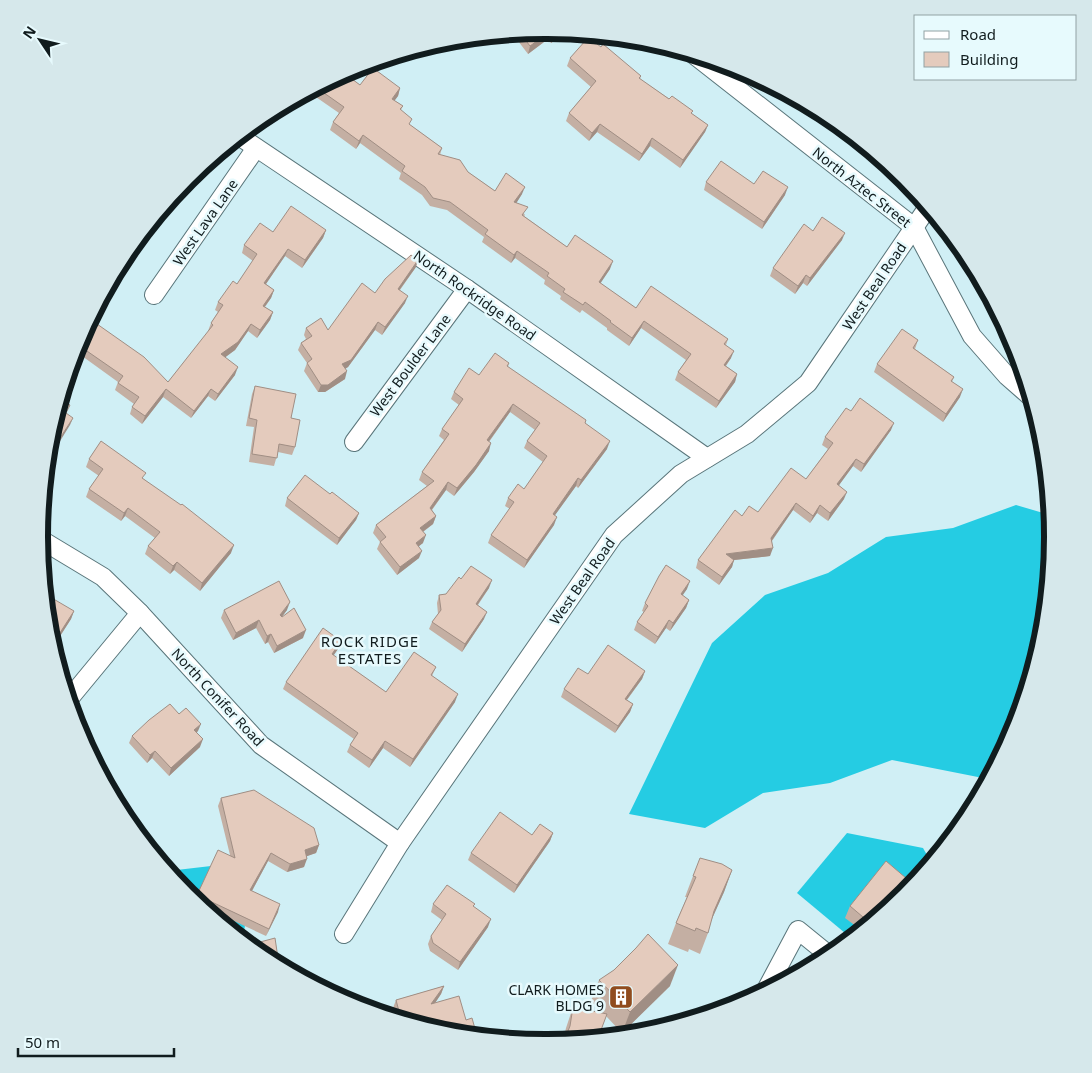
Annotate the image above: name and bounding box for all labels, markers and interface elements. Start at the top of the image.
north arrow [15,15,65,65]
legend [914,15,1077,80]
text: N [18,22,40,42]
text: Road [960,24,996,44]
text: Building [960,49,1018,69]
street label: North Aztec Street [809,143,915,231]
street label: West Lava Lane [168,175,242,269]
street label: West Beal Road [838,238,910,334]
street label: North Rockridge Road [410,246,540,344]
street label: West Boulder Lane [365,310,455,420]
street label: West Beal Road [545,534,619,628]
district label: ROCK RIDGE ESTATES [321,631,419,668]
street label: North Conifer Road [168,644,268,750]
place label: CLARK HOMES BLDG 9 [508,980,604,1015]
building icon: CLARK HOMES BLDG 9 [608,984,634,1010]
scale bar [18,1026,174,1058]
text: 50 m [25,1032,60,1052]

